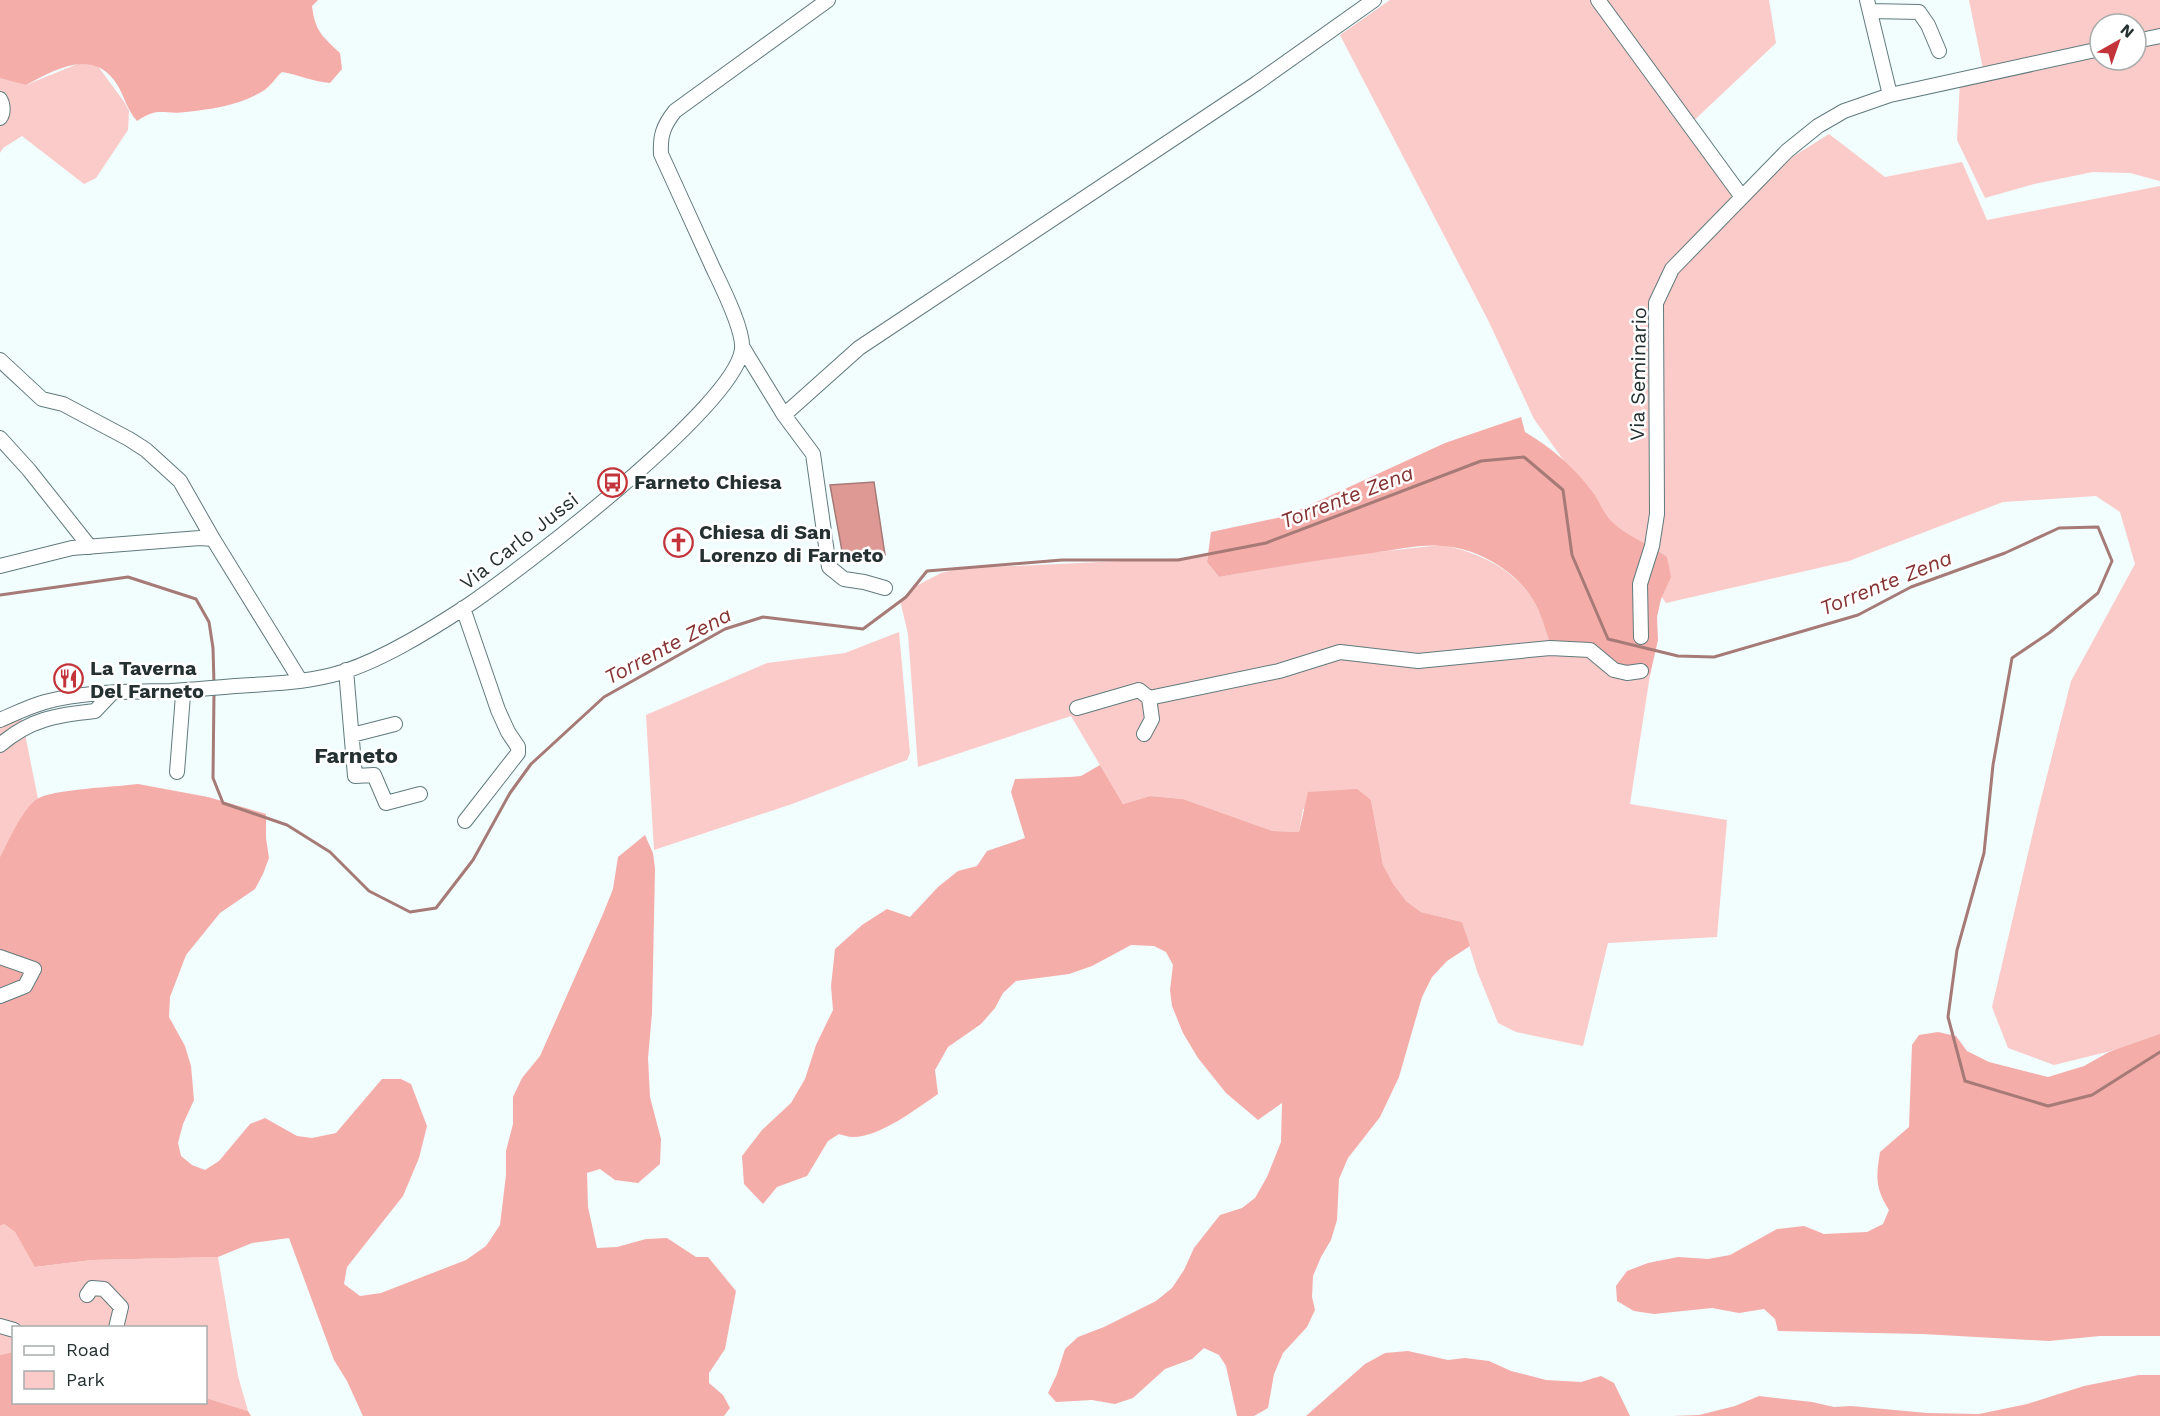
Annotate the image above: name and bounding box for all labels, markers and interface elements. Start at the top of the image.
north arrow [2088,12,2148,72]
text: N [2117,20,2138,42]
street label: Via Seminario [1625,307,1651,441]
water label: Torrente Zena [1277,460,1417,533]
bus stop icon: Farneto Chiesa [597,466,629,498]
place label: Farneto Chiesa [634,470,782,494]
street label: Via Carlo Jussi [455,487,583,595]
place label: Chiesa di San Lorenzo di Farneto [699,520,883,567]
church icon: Chiesa di San Lorenzo di Farneto [662,527,694,559]
water label: Torrente Zena [1816,545,1956,620]
water label: Torrente Zena [600,602,736,690]
place label: La Taverna Del Farneto [90,656,204,703]
restaurant icon: La Taverna Del Farneto [53,663,85,695]
district label: Farneto [314,743,398,768]
legend [12,1326,207,1404]
text: Road [66,1339,110,1360]
text: Park [66,1369,105,1390]

